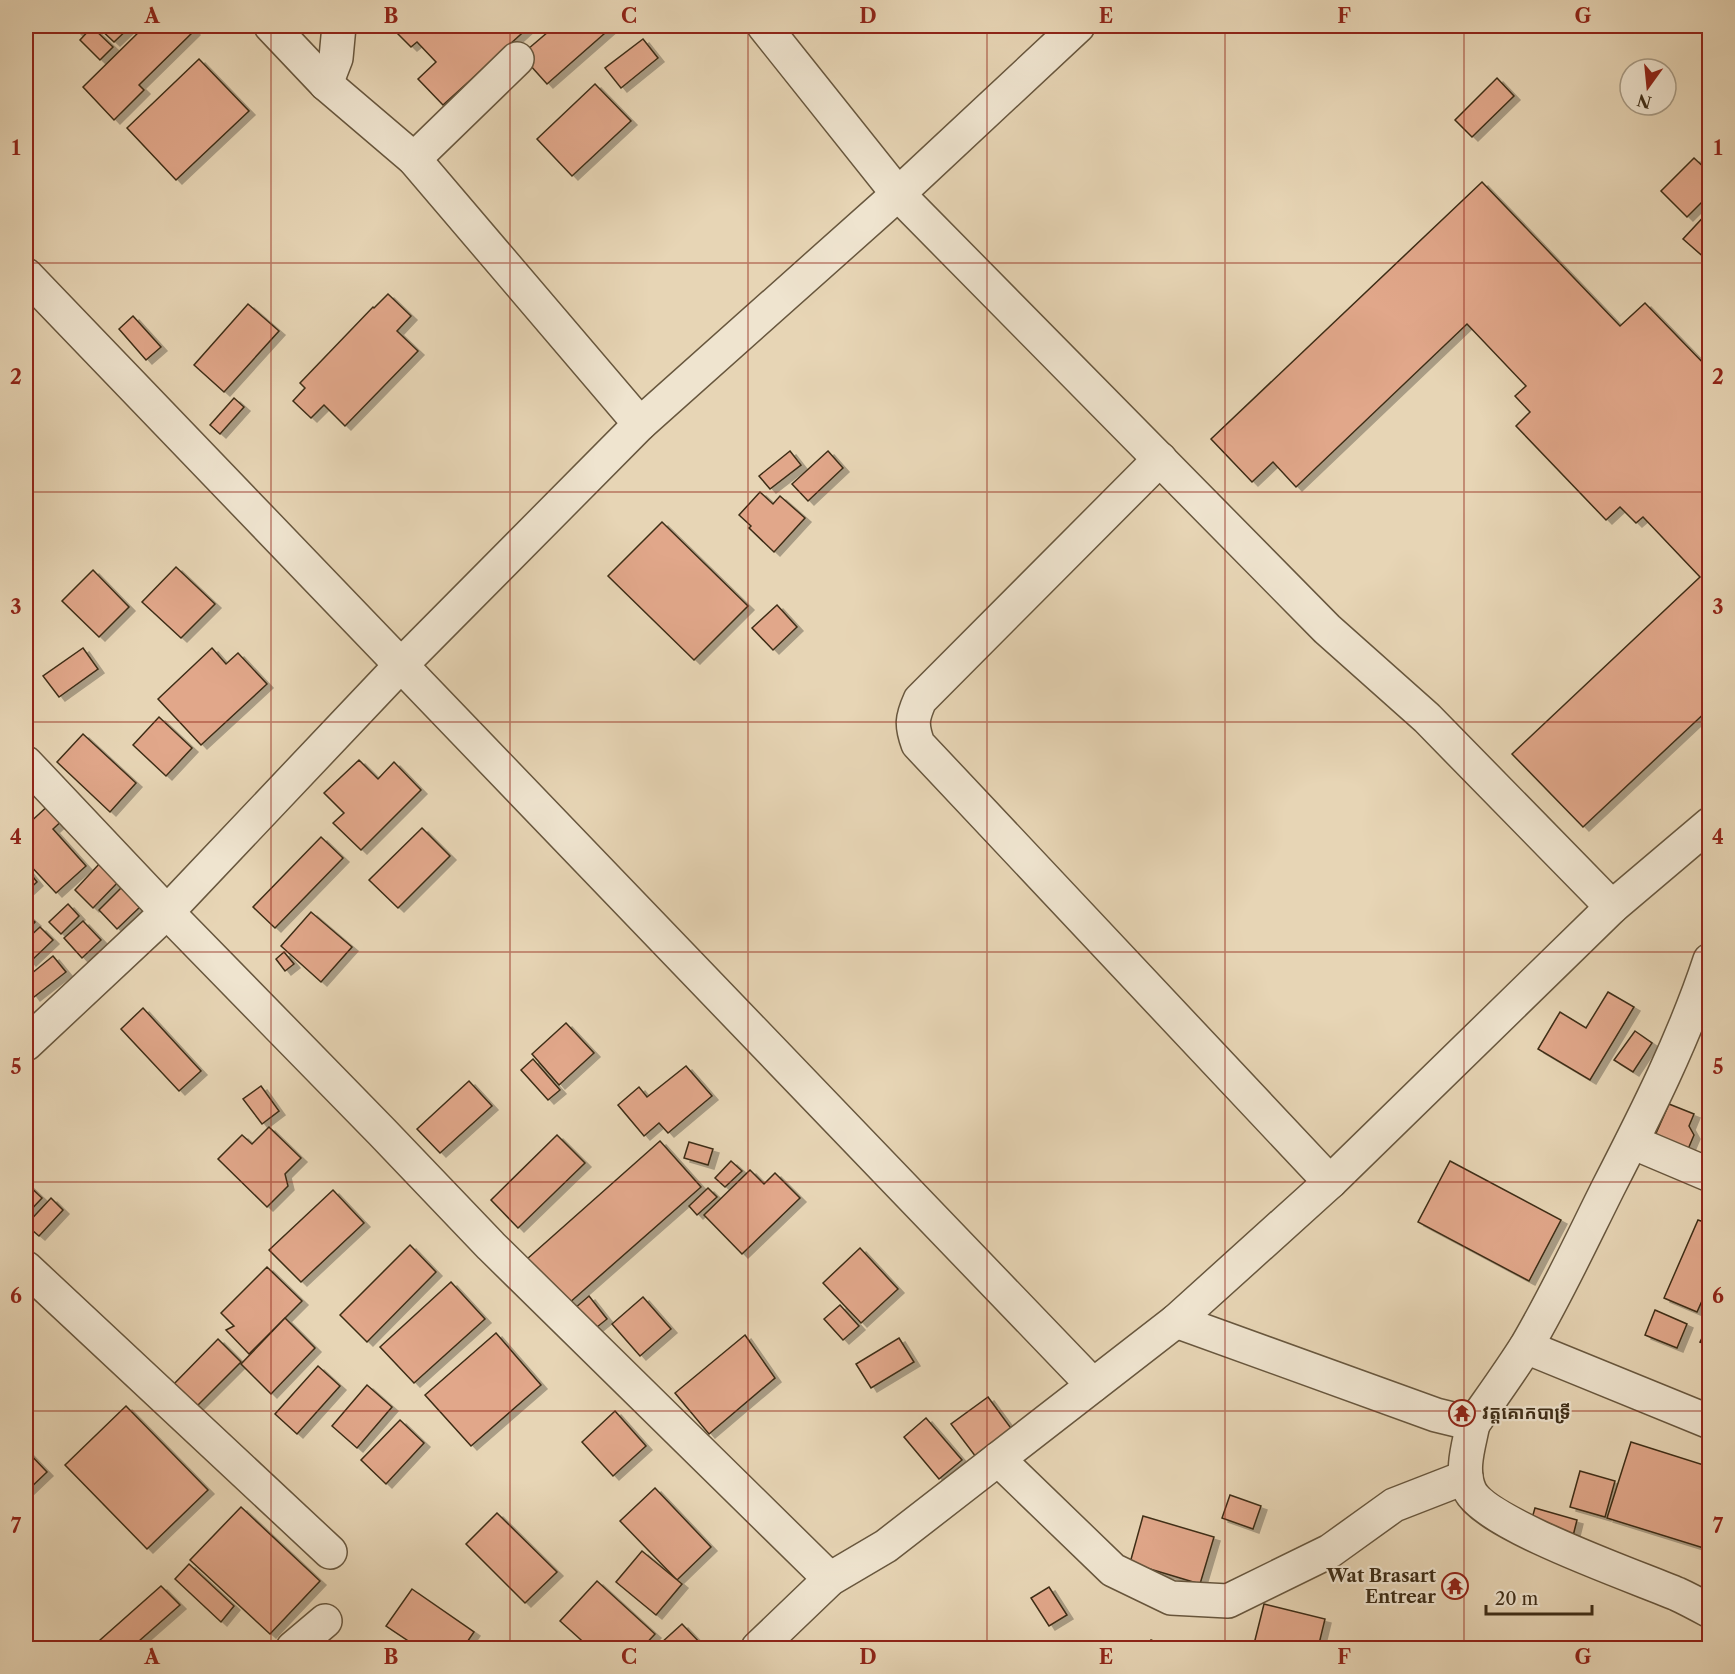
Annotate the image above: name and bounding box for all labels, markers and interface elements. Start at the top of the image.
text: A [143,4,160,28]
text: B [384,4,399,28]
text: C [621,4,637,28]
text: D [859,4,877,28]
text: E [1099,4,1113,28]
text: F [1337,4,1351,28]
text: G [1575,4,1592,28]
north arrow [1618,57,1678,117]
text: N [1635,90,1653,113]
text: 1 [12,136,21,160]
text: 1 [1714,136,1723,160]
text: 2 [10,365,22,389]
text: 2 [1712,365,1724,389]
text: 3 [10,595,22,619]
text: 3 [1712,595,1724,619]
text: 4 [10,825,22,849]
text: 4 [1712,825,1724,849]
text: 5 [10,1055,22,1079]
text: 5 [1712,1055,1724,1079]
text: 6 [10,1284,22,1308]
text: 6 [1712,1284,1724,1308]
temple icon: វត្តគោកបាទ្រី [1447,1398,1477,1428]
place label: វត្តគោកបាទ្រី [1482,1402,1571,1424]
text: 7 [11,1514,22,1538]
text: 7 [1713,1514,1724,1538]
place label: Wat Brasart Entrear [1326,1565,1437,1608]
temple icon: Wat Brasart Entrear [1440,1571,1470,1601]
scale bar [1486,1578,1592,1616]
text: 20 m [1495,1588,1539,1610]
text: A [143,1645,160,1669]
text: B [384,1645,399,1669]
text: C [621,1645,637,1669]
text: D [859,1645,877,1669]
text: E [1099,1645,1113,1669]
text: F [1337,1645,1351,1669]
text: G [1575,1645,1592,1669]

